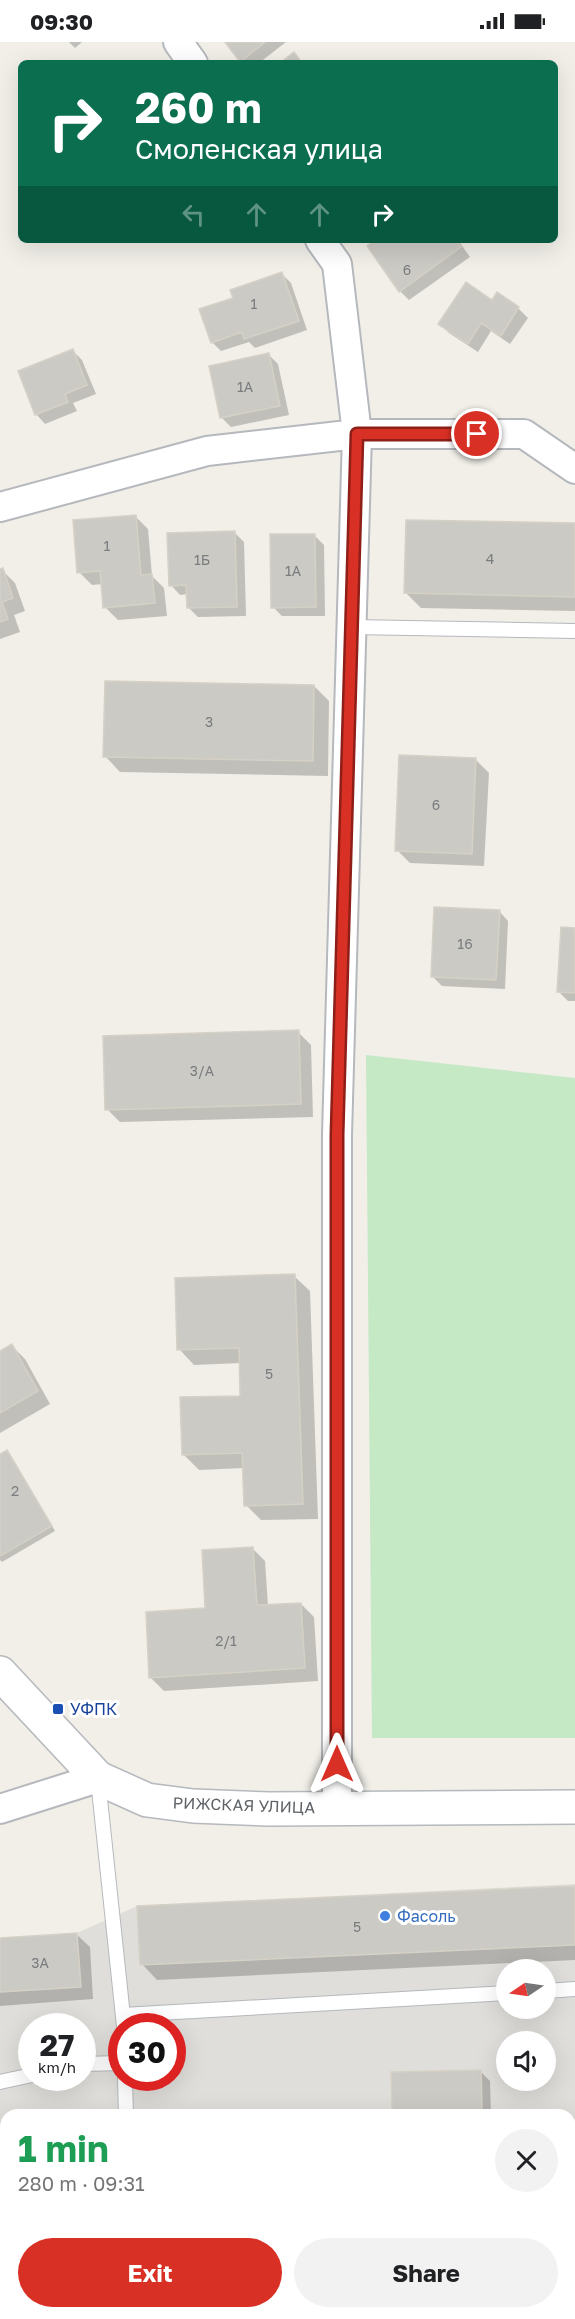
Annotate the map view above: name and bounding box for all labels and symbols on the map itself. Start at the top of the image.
house number: 6 [403,261,411,278]
house number: 1 [251,295,258,312]
house number: 1А [237,378,254,395]
pin [451,408,502,459]
house number: 1 [104,537,111,554]
house number: 4 [486,550,494,567]
house number: 1Б [194,551,210,568]
house number: 1А [285,562,302,579]
house number: 3 [205,713,213,730]
house number: 6 [432,796,440,813]
house number: 16 [457,935,473,952]
house number: 3/А [190,1062,215,1079]
house number: 5 [265,1365,273,1382]
house number: 2 [11,1482,19,1499]
house number: 2/1 [215,1632,237,1649]
place label: УФПК [70,1699,117,1719]
marker: УФПК [51,1702,65,1716]
position arrow [305,1732,369,1796]
street label: РИЖСКАЯ УЛИЦА [172,1793,316,1817]
place label: Фасоль [397,1906,456,1926]
marker: Фасоль [378,1909,392,1923]
house number: 5 [353,1918,361,1935]
house number: 3А [31,1954,49,1971]
north arrow [496,1959,556,2019]
speed limit sign: 30 [108,2013,186,2091]

